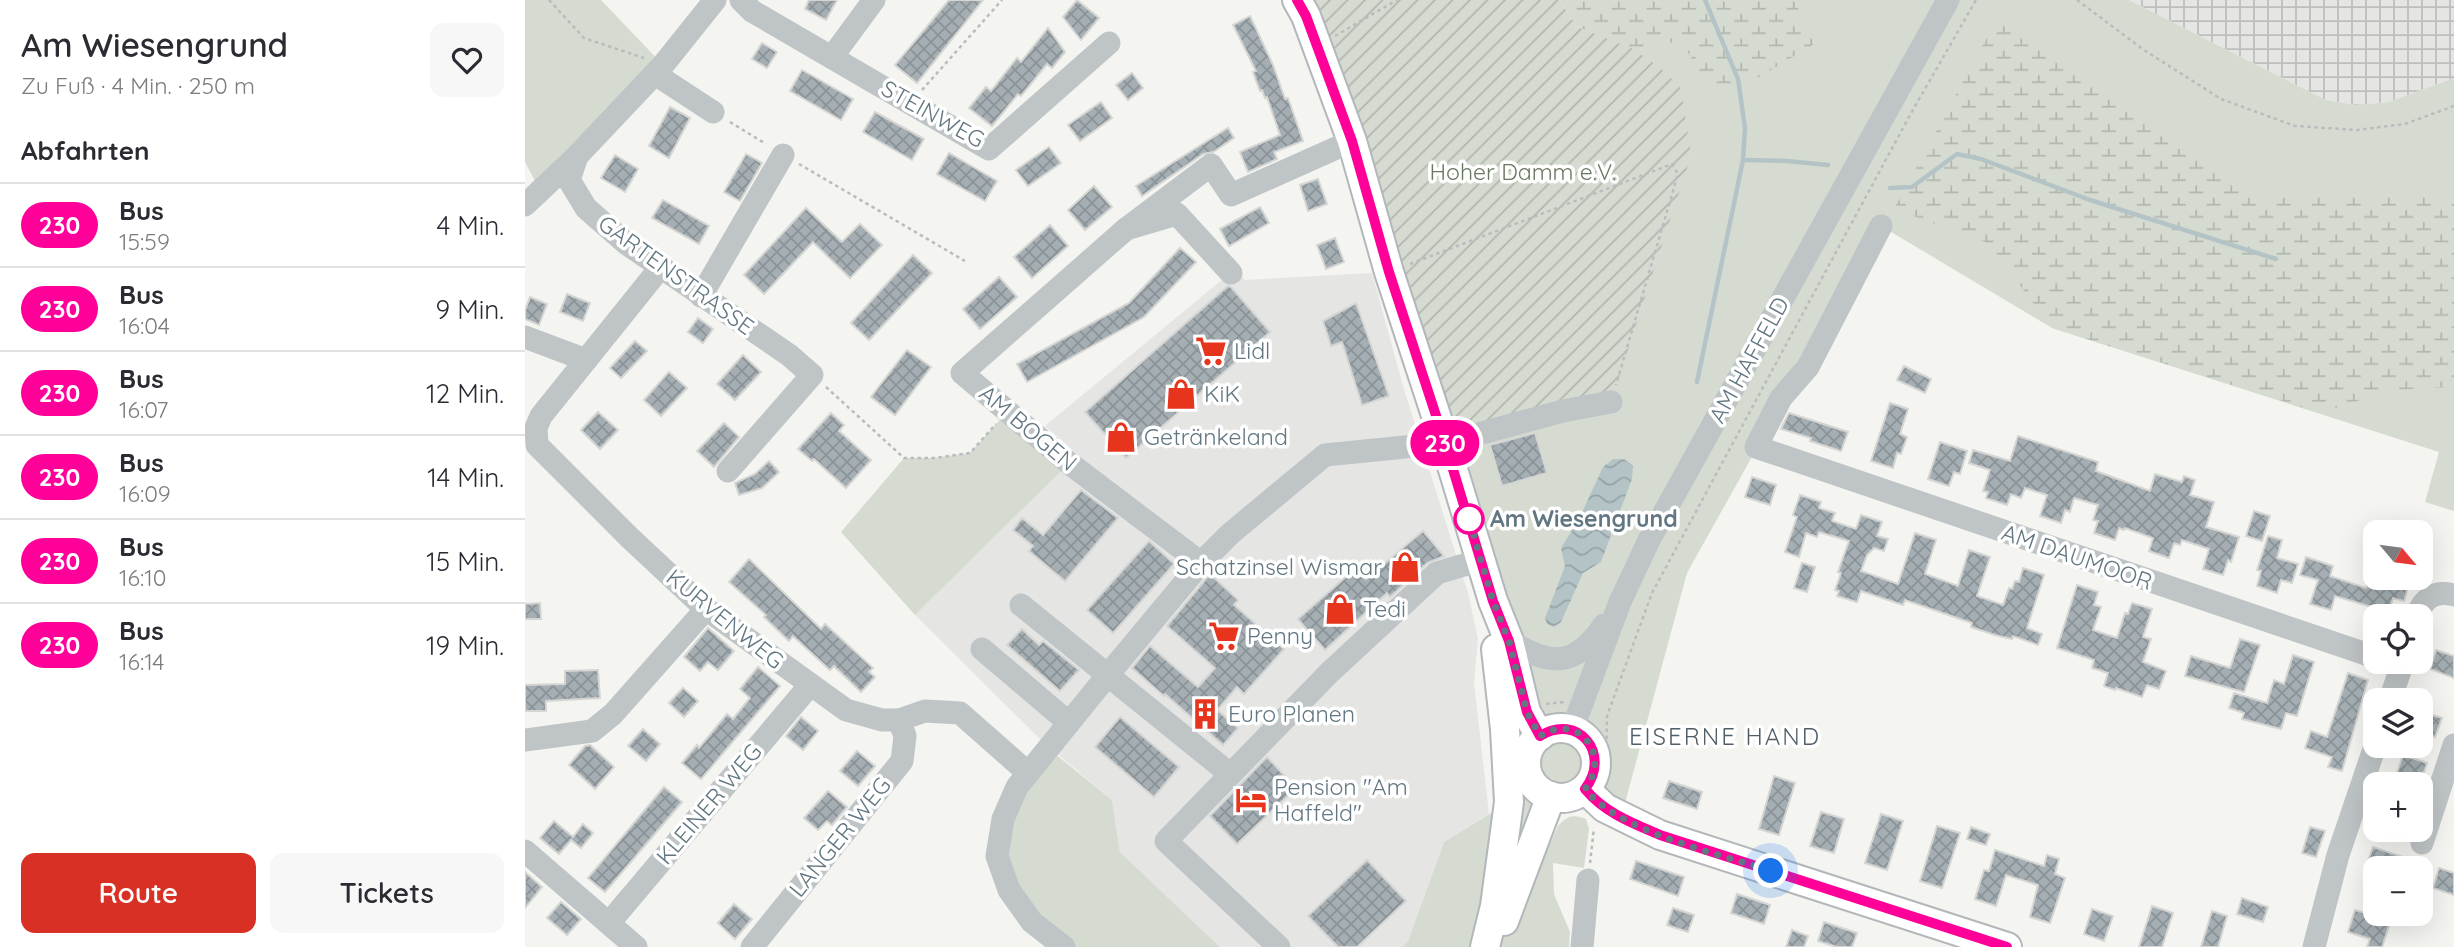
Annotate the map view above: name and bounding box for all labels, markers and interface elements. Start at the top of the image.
button: heart [430,23,504,97]
text: Am Wiesengrund [21,24,288,65]
text: Zu Fuß · 4 Min. · 250 m [21,71,255,100]
street label: STEINWEG [877,73,990,154]
text: Abfahrten [21,134,150,167]
park label: Hoher Damm e.V. [1430,157,1616,186]
text: Bus [119,194,164,227]
street label: GARTENSTRASSE [593,208,760,341]
text: 4 Min. [436,209,504,242]
text: 230 [39,210,80,240]
text: 15:59 [119,227,170,256]
text: Bus [119,278,164,311]
street label: AM HAFFELD [1702,292,1795,428]
text: 9 Min. [436,293,504,326]
text: 230 [39,294,80,324]
text: 16:04 [119,311,170,340]
supermarket icon: Lidl [1194,334,1228,368]
place label: Lidl [1234,336,1270,365]
text: Bus [119,362,164,395]
text: 12 Min. [426,377,504,410]
shop icon: KiK [1164,377,1198,411]
text: 230 [39,378,80,408]
street label: AM BOGEN [974,378,1083,477]
place label: KiK [1204,379,1240,408]
text: 16:07 [119,395,168,424]
shop icon: Getränkeland [1104,420,1138,454]
line badge: 230 [1405,420,1485,466]
place label: Getränkeland [1144,422,1288,451]
text: 230 [1424,428,1466,458]
text: Bus [119,446,164,479]
text: 14 Min. [427,461,504,494]
text: 230 [39,462,80,492]
text: 16:09 [119,479,171,508]
marker: Am Wiesengrund [1454,504,1484,534]
place label: Am Wiesengrund [1490,504,1678,533]
street label: AM DAUMOOR [1998,517,2156,596]
north arrow [2363,520,2433,590]
map controls [2363,520,2433,926]
text: Bus [119,530,164,563]
text: 15 Min. [426,545,504,578]
text: 230 [39,546,80,576]
shop icon: Schatzinsel Wismar [1388,550,1422,584]
place label: Schatzinsel Wismar [1176,552,1382,581]
street label: KURVENWEG [661,562,790,675]
text: 16:10 [119,563,166,592]
shop icon: Tedi [1323,592,1357,626]
place label: Tedi [1363,594,1406,623]
button: locate [2363,604,2433,674]
text: Bus [119,614,164,647]
supermarket icon: Penny [1207,619,1241,653]
place label: Penny [1247,621,1313,650]
text: 19 Min. [426,629,504,662]
text: 230 [39,630,80,660]
text: 16:14 [119,647,164,676]
button: layers [2363,688,2433,758]
building icon: Euro Planen [1188,697,1222,731]
place label: Euro Planen [1228,699,1355,728]
district label: EISERNE HAND [1629,721,1821,751]
street label: KLEINER WEG [650,737,768,870]
street label: LANGER WEG [782,771,897,902]
place label: Pension "Am Haffeld" [1274,772,1408,827]
button: + [2363,772,2433,842]
hotel icon: Pension "Am Haffeld" [1234,783,1268,817]
button: Route [21,853,256,933]
button: Tickets [270,853,504,933]
your location [1753,853,1788,888]
button: − [2363,856,2433,926]

